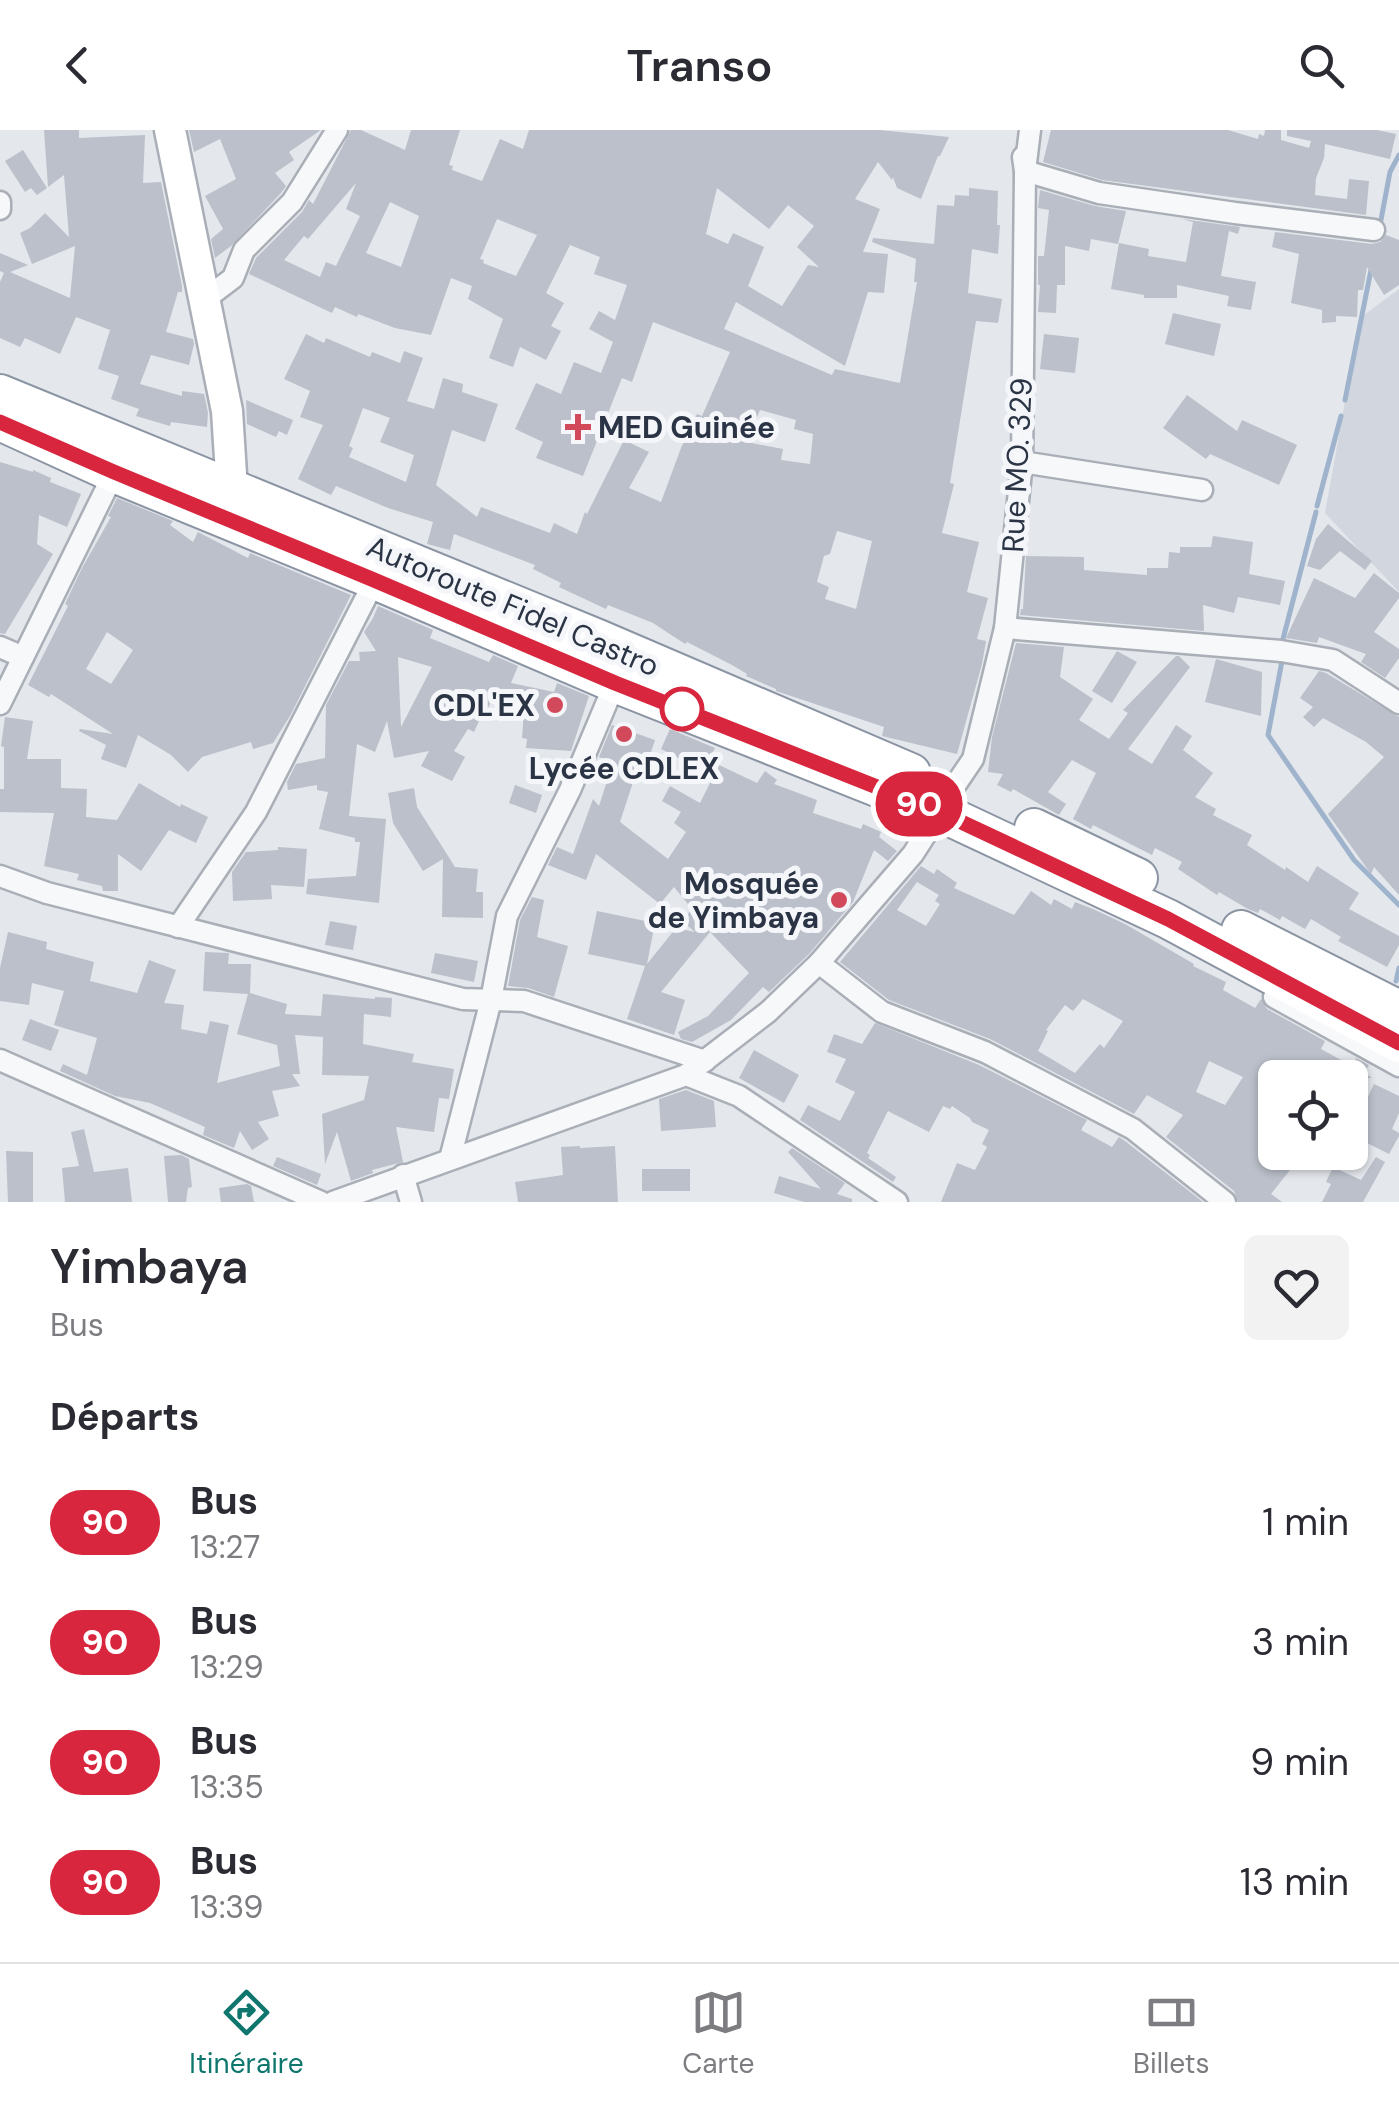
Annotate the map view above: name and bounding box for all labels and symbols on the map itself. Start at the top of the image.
street label: Rue MO. 329 [993,377,1041,553]
place label: MED Guinée [598,408,775,447]
marker: MED Guinée [567,416,589,438]
street label: Autoroute Fidel Castro [361,527,665,685]
place label: CDL'EX [433,686,535,725]
unlabelled marker [661,688,703,730]
marker: CDL'EX [544,694,566,716]
marker: Lycée CDLEX [613,723,635,745]
place label: Lycée CDLEX [529,749,719,788]
line badge: 90 [874,772,964,836]
place label: Mosquée de Yimbaya [648,864,819,937]
marker: Mosquée de Yimbaya [828,889,850,911]

